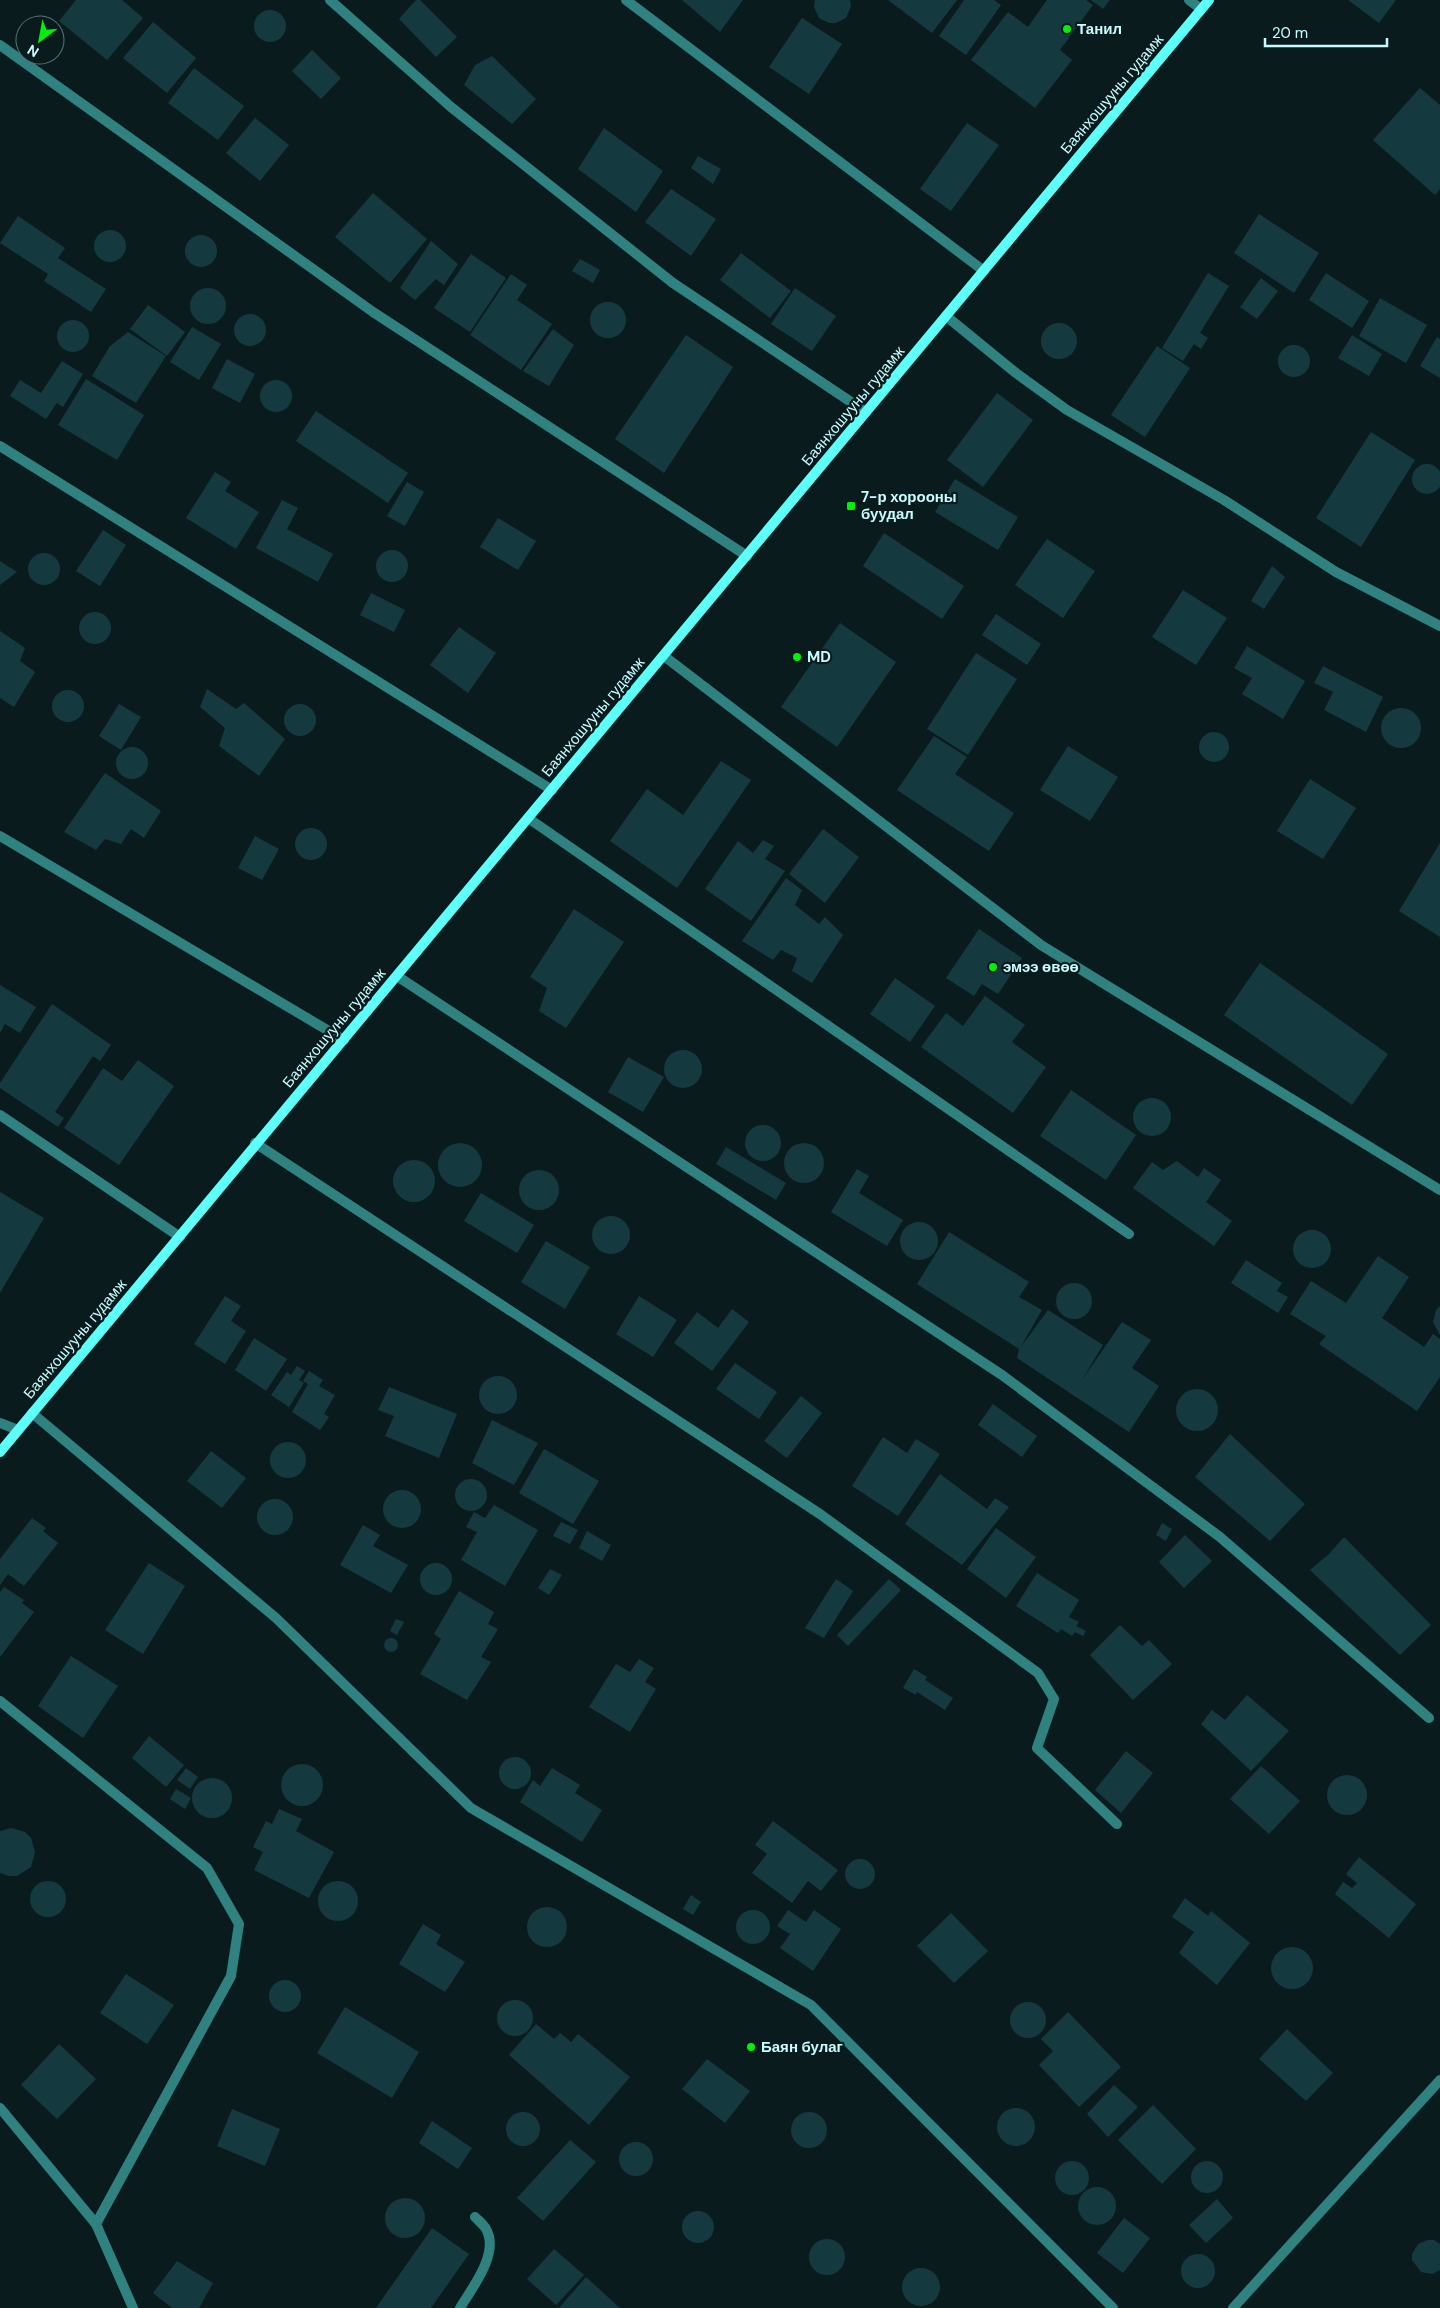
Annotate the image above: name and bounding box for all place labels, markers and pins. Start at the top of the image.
place label: Танил [1077,19,1122,39]
marker: Танил [1061,23,1073,35]
place label: 7-р хорооны буудал [861,487,957,524]
marker: 7-р хорооны буудал [845,500,857,512]
place label: MD [807,647,831,667]
marker: MD [791,651,803,663]
place label: эмээ өвөө [1003,957,1079,977]
marker: эмээ өвөө [987,961,999,973]
place label: Баян булаг [761,2037,843,2057]
marker: Баян булаг [745,2041,757,2053]

